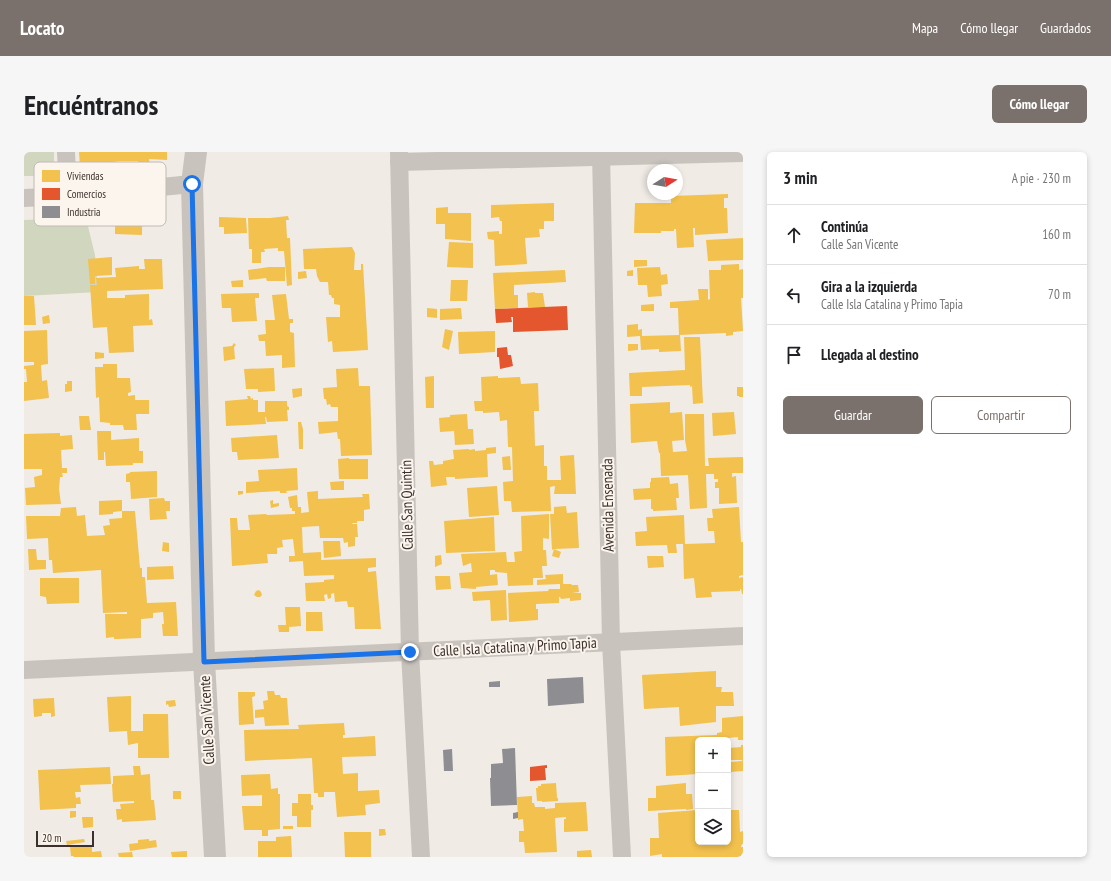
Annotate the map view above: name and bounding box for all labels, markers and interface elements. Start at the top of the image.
text: Locato [20,16,65,40]
text: Mapa [912,19,938,37]
text: Cómo llegar [960,19,1018,37]
text: Guardados [1040,19,1091,37]
button: Cómo llegar [992,85,1087,123]
text: Encuéntranos [24,86,158,123]
legend [34,162,166,226]
north arrow [647,164,683,200]
text: 3 min [783,167,817,189]
text: Viviendas [66,169,104,183]
text: A pie · 230 m [1012,170,1071,187]
route start [183,175,201,193]
text: Comercios [67,187,106,201]
text: Industria [67,205,100,219]
text: Continúa [821,217,868,236]
icon: ahead [783,224,805,246]
text: 160 m [1042,226,1071,243]
text: Calle San Vicente [821,236,898,253]
text: Gira a la izquierda [821,277,917,296]
icon: left [783,284,805,306]
text: 70 m [1048,286,1071,303]
text: Calle Isla Catalina y Primo Tapia [821,296,963,313]
icon: arrive [783,344,805,366]
text: Llegada al destino [821,345,919,364]
button: Guardar [783,396,923,434]
button: Compartir [931,396,1071,434]
street label: Avenida Ensenada [597,458,618,552]
street label: Calle San Quintín [396,460,417,550]
street label: Calle Isla Catalina y Primo Tapia [433,633,597,660]
route end [401,643,419,661]
street label: Calle San Vicente [195,675,218,765]
map controls [695,737,731,845]
button: + [695,737,731,773]
button: − [695,773,731,809]
button: layers [695,809,731,845]
scale bar [36,829,94,848]
text: 20 m [42,831,61,845]

